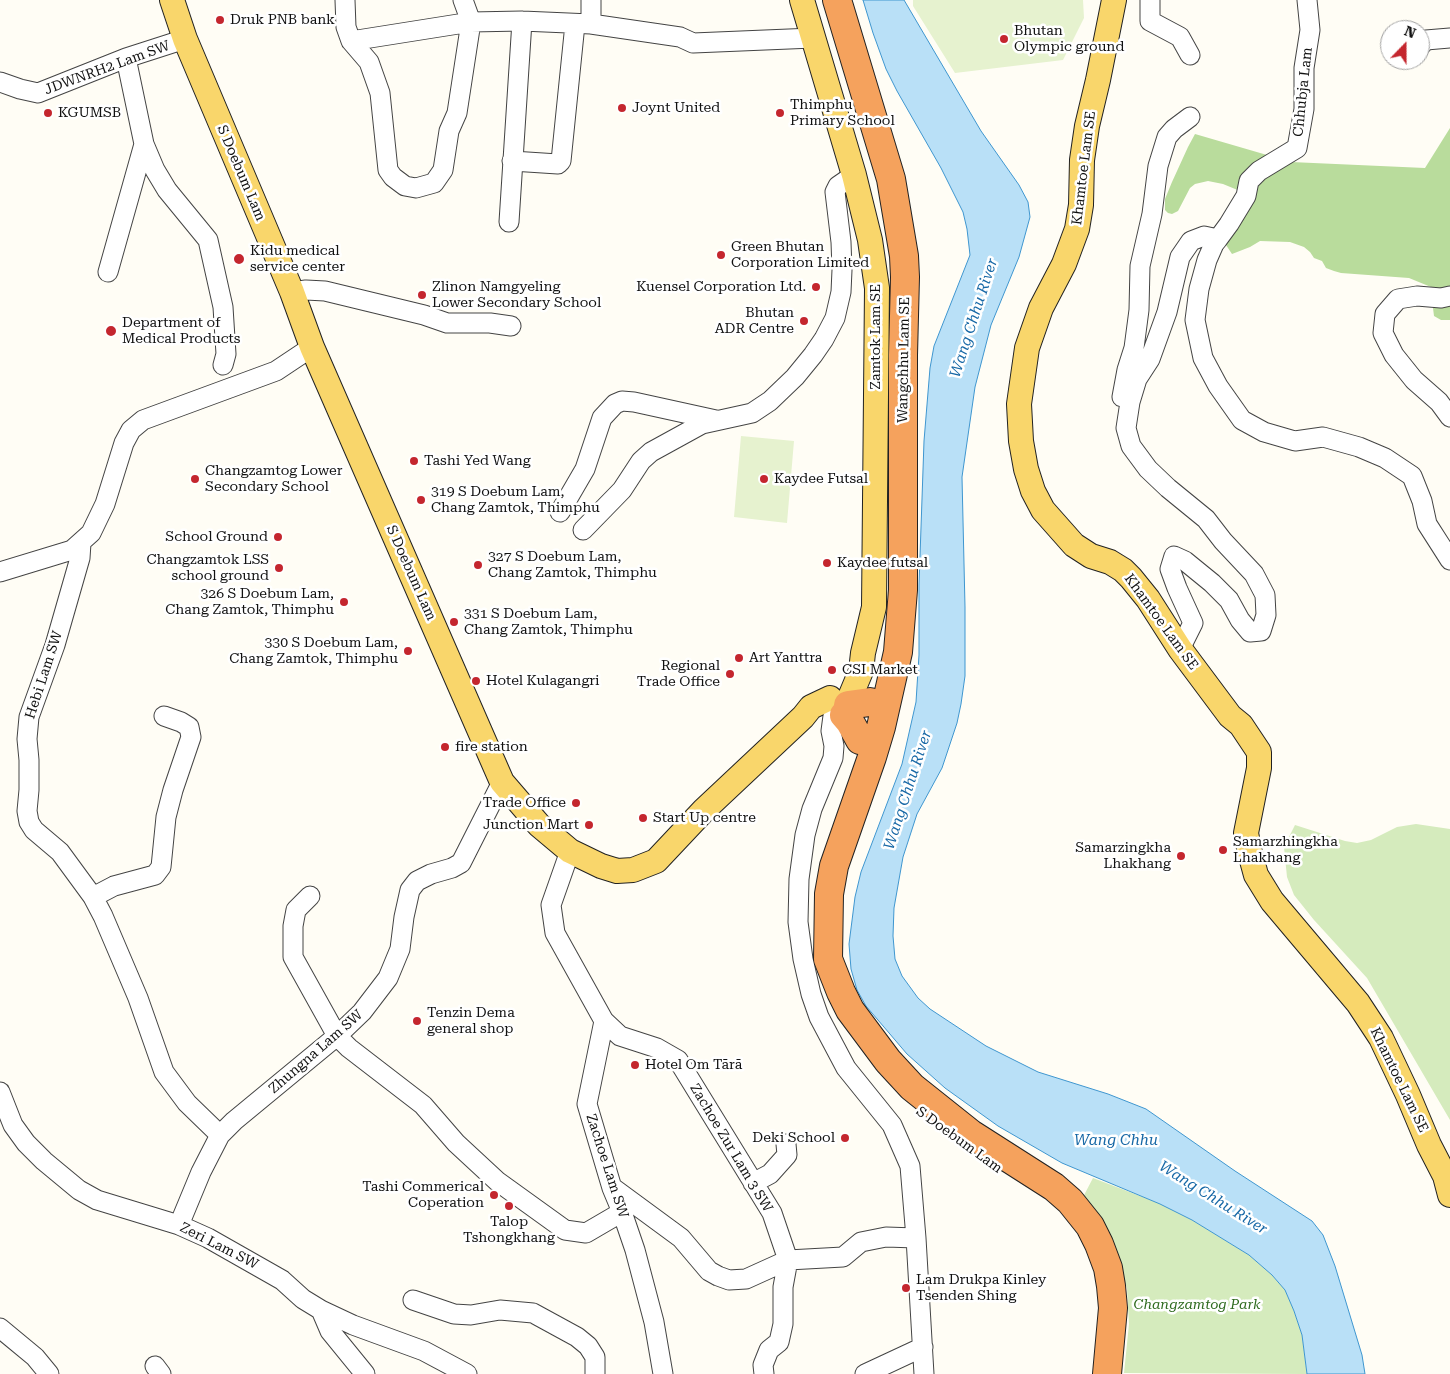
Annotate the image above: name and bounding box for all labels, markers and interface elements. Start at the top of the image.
place label: Druk PNB bank [230,12,335,28]
marker: Druk PNB bank [214,14,226,26]
north arrow [1380,20,1430,70]
place label: Bhutan Olympic ground [1014,23,1124,56]
text: N [1402,23,1418,41]
marker: Bhutan Olympic ground [998,33,1010,45]
street label: JDWNRH2 Lam SW [42,37,172,99]
street label: Chhubja Lam [1290,46,1316,138]
place label: Thimphu Primary School [790,97,895,130]
place label: Joynt United [632,100,720,116]
marker: Joynt United [616,102,628,114]
place label: KGUMSB [58,105,121,121]
marker: KGUMSB [42,107,54,119]
marker: Thimphu Primary School [774,107,786,119]
street label: Khamtoe Lam SE [1069,110,1099,226]
street label: S Doebum Lam [213,123,269,223]
place label: Green Bhutan Corporation Limited [731,239,869,272]
place label: Kidu medical service center [250,243,345,276]
marker: Green Bhutan Corporation Limited [715,249,727,261]
marker: Kidu medical service center [232,252,246,266]
water label: Wang Chhu River [946,256,1002,380]
place label: Zlinon Namgyeling Lower Secondary School [432,279,601,312]
place label: Kuensel Corporation Ltd. [636,279,806,295]
marker: Kuensel Corporation Ltd. [810,281,822,293]
street label: Zamtok Lam SE [868,284,884,390]
marker: Zlinon Namgyeling Lower Secondary School [416,289,428,301]
street label: Wangchhu Lam SE [895,297,913,423]
place label: Bhutan ADR Centre [715,305,794,338]
place label: Department of Medical Products [122,315,240,348]
marker: Bhutan ADR Centre [798,315,810,327]
marker: Department of Medical Products [104,324,118,338]
place label: Tashi Yed Wang [424,453,531,469]
marker: Tashi Yed Wang [408,455,420,467]
place label: Changzamtog Lower Secondary School [205,463,342,496]
place label: Kaydee Futsal [774,471,868,487]
marker: Changzamtog Lower Secondary School [189,473,201,485]
marker: Kaydee Futsal [758,473,770,485]
place label: 319 S Doebum Lam, Chang Zamtok, Thimphu [431,484,600,516]
marker: 319 S Doebum Lam, Chang Zamtok, Thimphu [415,494,427,506]
street label: S Doebum Lam [382,523,440,623]
place label: School Ground [165,529,268,545]
marker: School Ground [272,531,284,543]
place label: 327 S Doebum Lam, Chang Zamtok, Thimphu [488,549,657,582]
place label: Changzamtok LSS school ground [146,552,269,584]
place label: Kaydee futsal [837,555,928,571]
marker: Kaydee futsal [821,557,833,569]
marker: 327 S Doebum Lam, Chang Zamtok, Thimphu [472,559,484,571]
marker: Changzamtok LSS school ground [273,562,285,574]
street label: Khamtoe Lam SE [1120,571,1202,673]
place label: 326 S Doebum Lam, Chang Zamtok, Thimphu [165,586,334,618]
marker: 326 S Doebum Lam, Chang Zamtok, Thimphu [338,596,350,608]
place label: 331 S Doebum Lam, Chang Zamtok, Thimphu [464,606,633,638]
marker: 331 S Doebum Lam, Chang Zamtok, Thimphu [448,616,460,628]
street label: Hebi Lam SW [22,629,66,721]
place label: 330 S Doebum Lam, Chang Zamtok, Thimphu [229,635,398,668]
marker: 330 S Doebum Lam, Chang Zamtok, Thimphu [402,645,414,657]
place label: Art Yanttra [749,650,822,666]
marker: Art Yanttra [733,652,745,664]
place label: Regional Trade Office [637,658,720,690]
place label: CSI Market [842,662,918,678]
marker: CSI Market [826,664,838,676]
marker: Regional Trade Office [724,668,736,680]
place label: Hotel Kulagangri [486,673,600,689]
marker: Hotel Kulagangri [470,675,482,687]
water label: Wang Chhu River [880,728,936,852]
place label: fire station [455,739,528,755]
marker: fire station [439,741,451,753]
place label: Trade Office [483,795,566,811]
marker: Trade Office [570,797,582,809]
place label: Start Up centre [653,810,756,826]
marker: Start Up centre [637,812,649,824]
place label: Junction Mart [483,817,579,833]
marker: Junction Mart [583,819,595,831]
place label: Samarzhingkha Lhakhang [1233,834,1338,866]
place label: Samarzingkha Lhakhang [1075,840,1171,872]
marker: Samarzhingkha Lhakhang [1217,844,1229,856]
marker: Samarzingkha Lhakhang [1175,850,1187,862]
place label: Tenzin Dema general shop [427,1005,515,1038]
street label: Zhungna Lam SW [266,1007,366,1097]
marker: Tenzin Dema general shop [411,1015,423,1027]
street label: Khamtoe Lam SE [1366,1025,1432,1135]
place label: Hotel Om Tārā [645,1057,742,1073]
marker: Hotel Om Tārā [629,1059,641,1071]
street label: Zachoe Zur Lam 3 SW [686,1081,776,1215]
street label: S Doebum Lam [913,1103,1005,1177]
street label: Zachoe Lam SW [582,1112,632,1220]
place label: Deki School [752,1130,835,1146]
marker: Deki School [839,1132,851,1144]
water label: Wang Chhu [1074,1132,1158,1150]
water label: Wang Chhu River [1156,1157,1270,1239]
place label: Tashi Commerical Coperation [362,1179,484,1212]
marker: Tashi Commerical Coperation [488,1189,500,1201]
marker: Talop Tshongkhang [503,1200,515,1212]
place label: Talop Tshongkhang [463,1214,555,1246]
street label: Zeri Lam SW [177,1219,261,1273]
place label: Lam Drukpa Kinley Tsenden Shing [916,1272,1046,1304]
marker: Lam Drukpa Kinley Tsenden Shing [900,1282,912,1294]
park label: Changzamtog Park [1133,1297,1261,1313]

